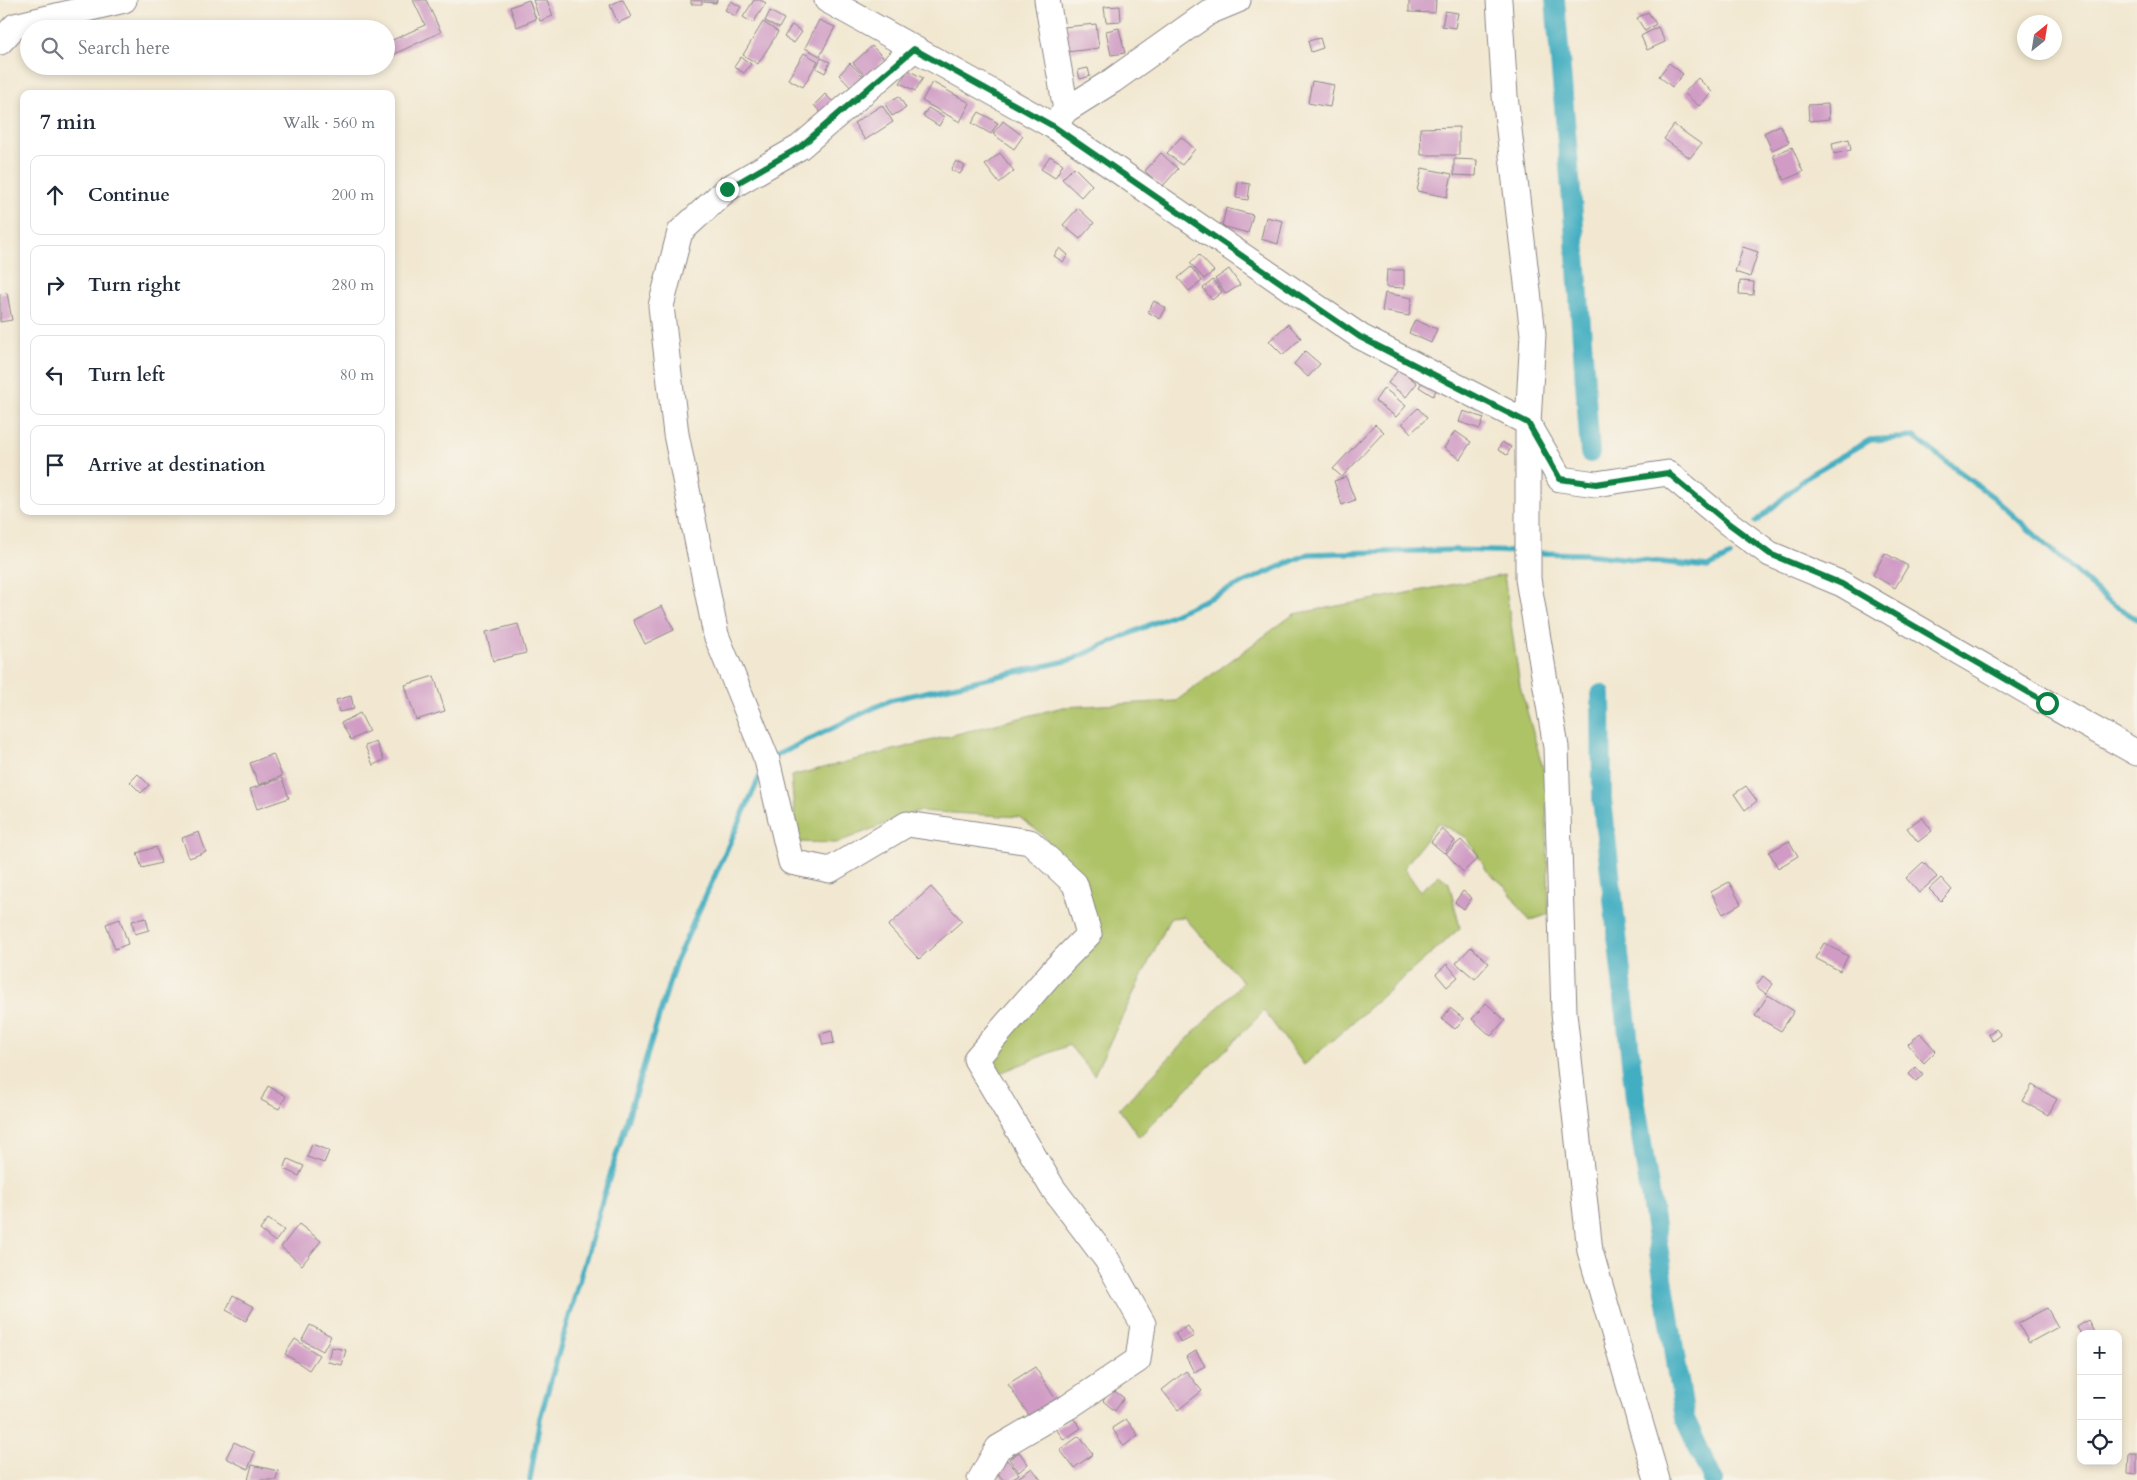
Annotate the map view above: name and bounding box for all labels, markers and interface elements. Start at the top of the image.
north arrow [2017,15,2062,60]
search box [20,20,395,75]
icon: search [38,34,66,62]
text: Search here [78,35,170,61]
text: 7 min [40,108,96,137]
text: Walk · 560 m [283,112,375,134]
route end [716,178,739,201]
icon: ahead [41,181,69,209]
text: Continue [88,182,170,208]
text: 200 m [332,184,374,206]
icon: right [41,271,69,299]
text: Turn right [88,272,180,298]
text: 280 m [332,274,374,296]
icon: left [41,361,69,389]
text: Turn left [88,362,165,388]
text: 80 m [340,364,374,386]
icon: arrive [41,451,69,479]
text: Arrive at destination [88,452,265,478]
route start [2036,692,2059,715]
map controls [2077,1330,2122,1465]
button: + [2077,1330,2122,1375]
button: − [2077,1375,2122,1420]
button: locate [2077,1420,2122,1465]

